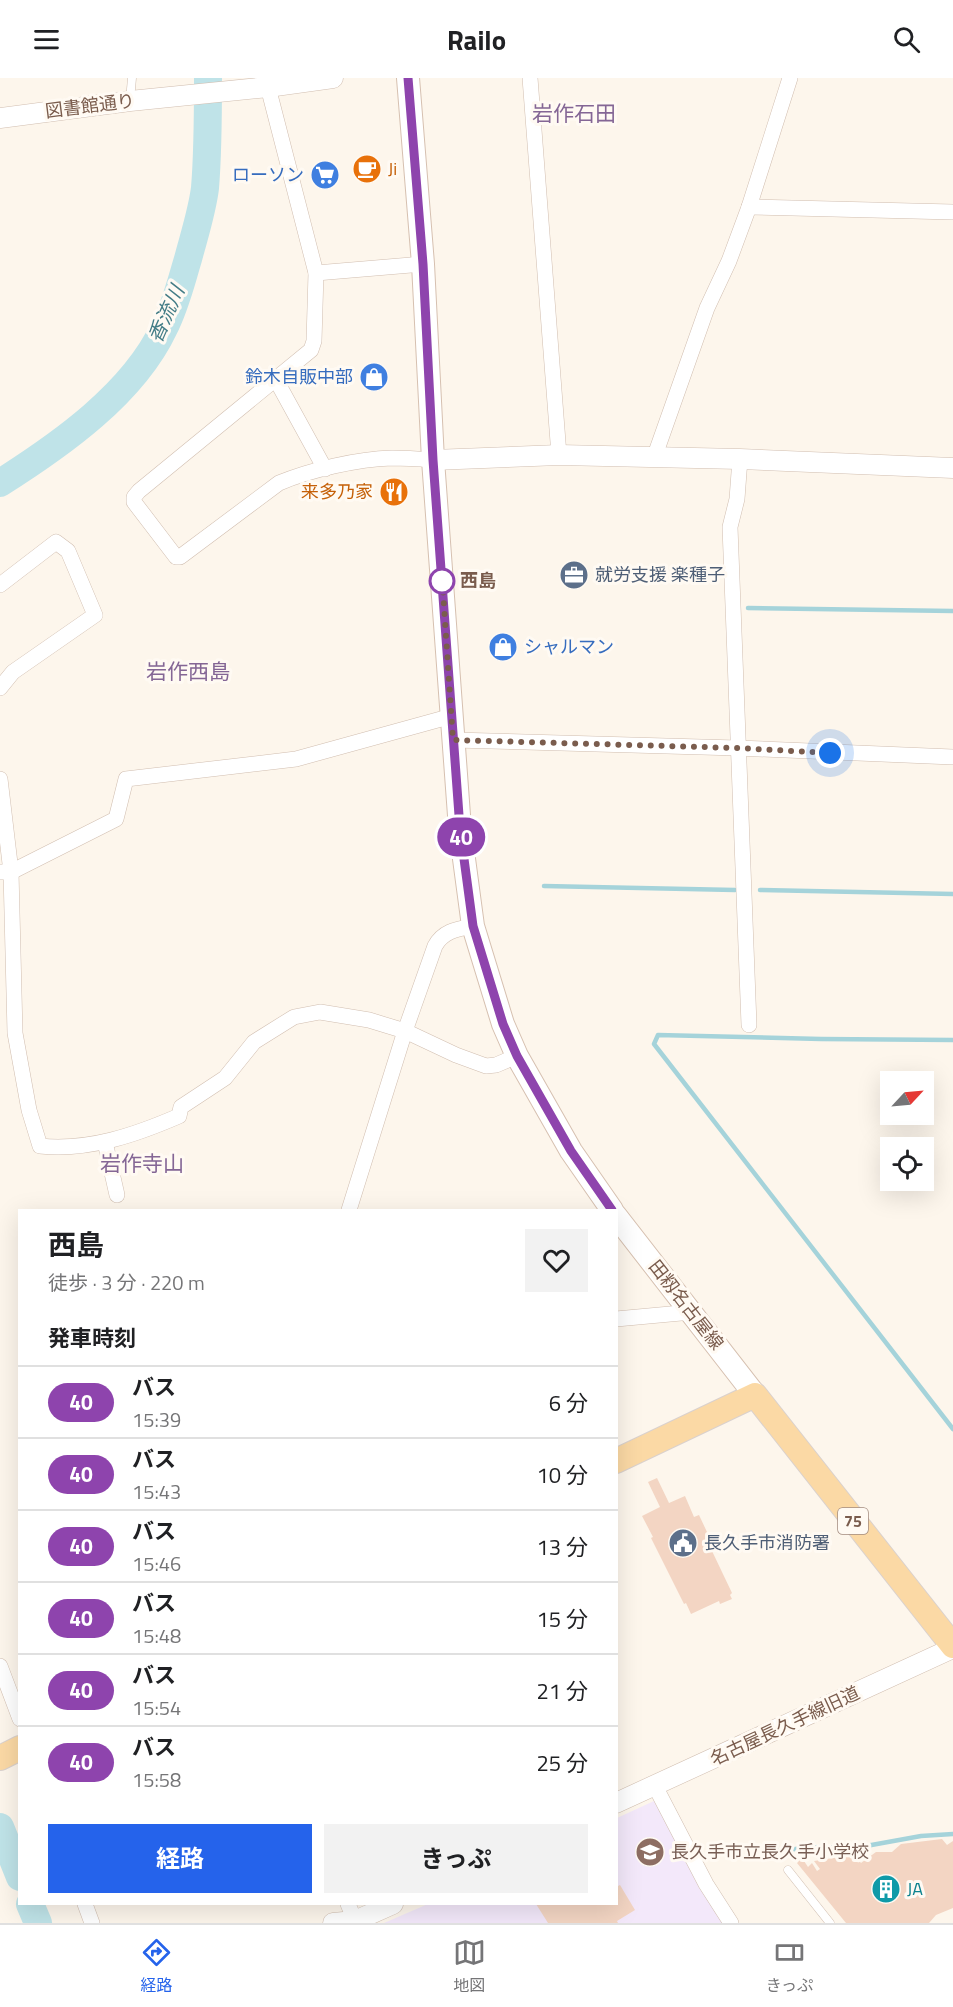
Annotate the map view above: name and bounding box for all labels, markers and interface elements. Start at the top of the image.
text: Railo [447,19,506,60]
icon: menu [30,23,63,56]
icon: search [890,23,923,56]
street label: 図書館通り [44,87,136,124]
district label: 岩作石田 [532,97,616,129]
cafe icon: Ji [351,153,383,185]
place label: Ji [388,155,397,182]
supermarket icon: ローソン [309,159,341,191]
place label: ローソン [232,161,304,188]
water label: 香流川 [139,278,193,348]
shop icon: 鈴木自販中部 [358,361,390,393]
place label: 鈴木自販中部 [245,363,353,390]
restaurant icon: 来多乃家 [378,476,410,508]
place label: 来多乃家 [301,478,373,505]
office icon: 就労支援 楽種子 [558,559,590,591]
place label: 就労支援 楽種子 [595,561,725,588]
place label: 西島 [460,567,496,594]
marker: 西島 [429,568,455,594]
shop icon: シャルマン [487,631,519,663]
place label: シャルマン [524,633,614,660]
district label: 岩作西島 [146,655,230,687]
your location [815,738,845,768]
line badge: 40 [434,818,488,856]
text: 40 [449,821,473,853]
north arrow [880,1071,934,1125]
map controls [880,1071,934,1191]
button: locate [880,1137,934,1191]
district label: 岩作寺山 [100,1147,184,1179]
text: 西島 [48,1223,104,1266]
button: heart [525,1229,588,1292]
street label: 田籾名古屋線 [643,1254,730,1356]
text: 徒歩 · 3 分 · 220 m [48,1267,205,1298]
text: 発車時刻 [48,1321,136,1355]
text: バス [132,1370,176,1404]
text: 40 [69,1386,93,1418]
text: 6 分 [549,1386,588,1420]
text: 15:39 [132,1404,181,1435]
text: バス [132,1442,176,1476]
text: 40 [69,1458,93,1490]
text: 10 分 [537,1458,588,1492]
text: 15:43 [132,1476,181,1507]
road number: 75 [838,1508,868,1534]
text: バス [132,1514,176,1548]
public building icon: 長久手市消防署 [667,1527,699,1559]
place label: 長久手市消防署 [704,1529,830,1556]
text: 40 [69,1530,93,1562]
text: 13 分 [537,1530,588,1564]
text: 15:46 [132,1548,181,1579]
text: バス [132,1586,176,1620]
text: 40 [69,1602,93,1634]
text: 15 分 [537,1602,588,1636]
text: 15:48 [132,1620,181,1651]
text: バス [132,1658,176,1692]
text: 40 [69,1674,93,1706]
text: 21 分 [537,1674,588,1708]
street label: 名古屋長久手線旧道 [706,1679,864,1772]
text: 15:54 [132,1692,181,1723]
text: バス [132,1730,176,1764]
text: 40 [69,1746,93,1778]
text: 25 分 [537,1746,588,1780]
text: 15:58 [132,1764,181,1795]
button: 経路 [48,1824,312,1893]
button: きっぷ [324,1824,588,1893]
school or university icon: 長久手市立長久手小学校 [634,1836,666,1868]
place label: 長久手市立長久手小学校 [671,1838,869,1865]
building icon: JA [870,1873,902,1905]
place label: JA [907,1875,923,1902]
tab: 経路 [140,1936,173,1997]
tab: 地図 [453,1936,486,1997]
tab: きっぷ [766,1936,813,1997]

